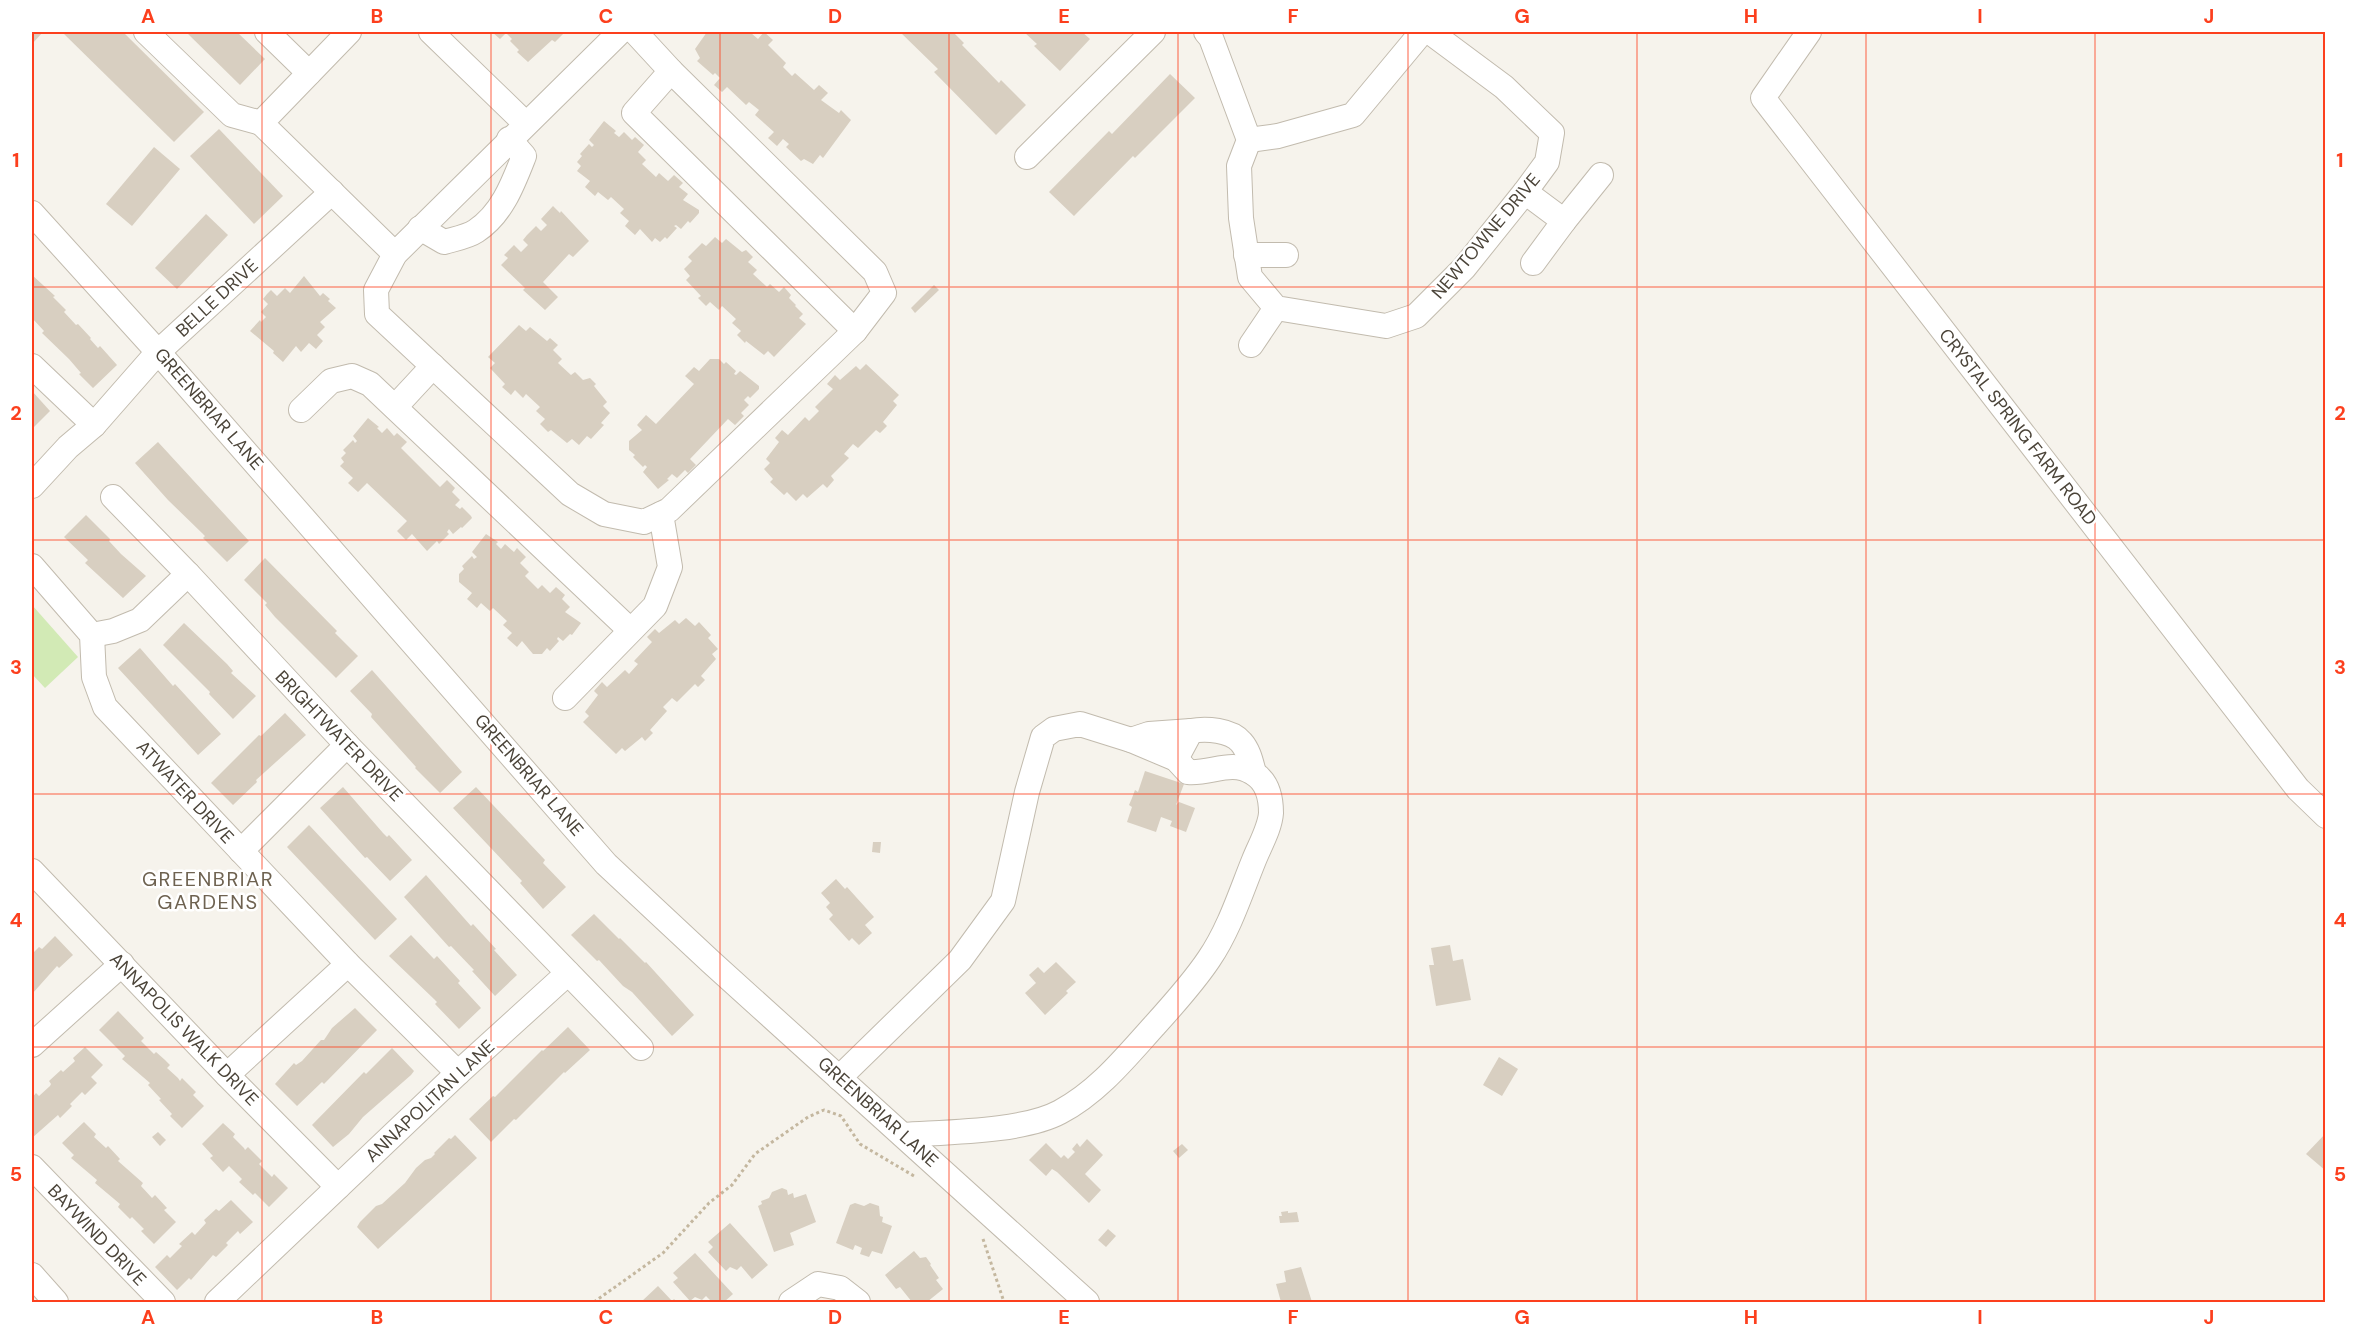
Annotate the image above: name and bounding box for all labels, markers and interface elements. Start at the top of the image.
text: A [141,3,155,29]
text: B [371,3,383,29]
text: C [599,3,613,29]
text: D [828,3,842,29]
text: E [1058,3,1070,29]
text: F [1287,3,1299,29]
text: G [1514,3,1530,29]
text: H [1744,3,1758,29]
text: I [1977,3,1983,29]
text: J [2204,3,2214,29]
text: 1 [12,147,20,173]
text: 1 [2336,147,2344,173]
street label: NEWTOWNE DRIVE [1426,168,1546,304]
street label: BELLE DRIVE [171,254,263,342]
street label: CRYSTAL SPRING FARM ROAD [1934,324,2102,530]
street label: GREENBRIAR LANE [149,343,269,475]
text: 2 [10,400,22,426]
text: 2 [2334,400,2346,426]
text: 3 [10,654,22,680]
text: 3 [2334,654,2346,680]
street label: BRIGHTWATER DRIVE [270,665,408,807]
street label: GREENBRIAR LANE [469,709,589,841]
street label: ATWATER DRIVE [131,735,239,849]
district label: GREENBRIAR GARDENS [142,866,274,915]
text: 4 [10,907,23,933]
text: 4 [2334,907,2347,933]
street label: ANNAPOLIS WALK DRIVE [104,947,264,1111]
street label: ANNAPOLITAN LANE [360,1035,500,1167]
street label: GREENBRIAR LANE [813,1051,943,1173]
text: 5 [10,1161,22,1187]
text: 5 [2334,1161,2346,1187]
street label: BAYWIND DRIVE [42,1179,152,1291]
text: A [141,1304,155,1330]
text: B [371,1304,383,1330]
text: C [599,1304,613,1330]
text: D [828,1304,842,1330]
text: E [1058,1304,1070,1330]
text: F [1287,1304,1299,1330]
text: G [1514,1304,1530,1330]
text: H [1744,1304,1758,1330]
text: I [1977,1304,1983,1330]
text: J [2204,1304,2214,1330]

